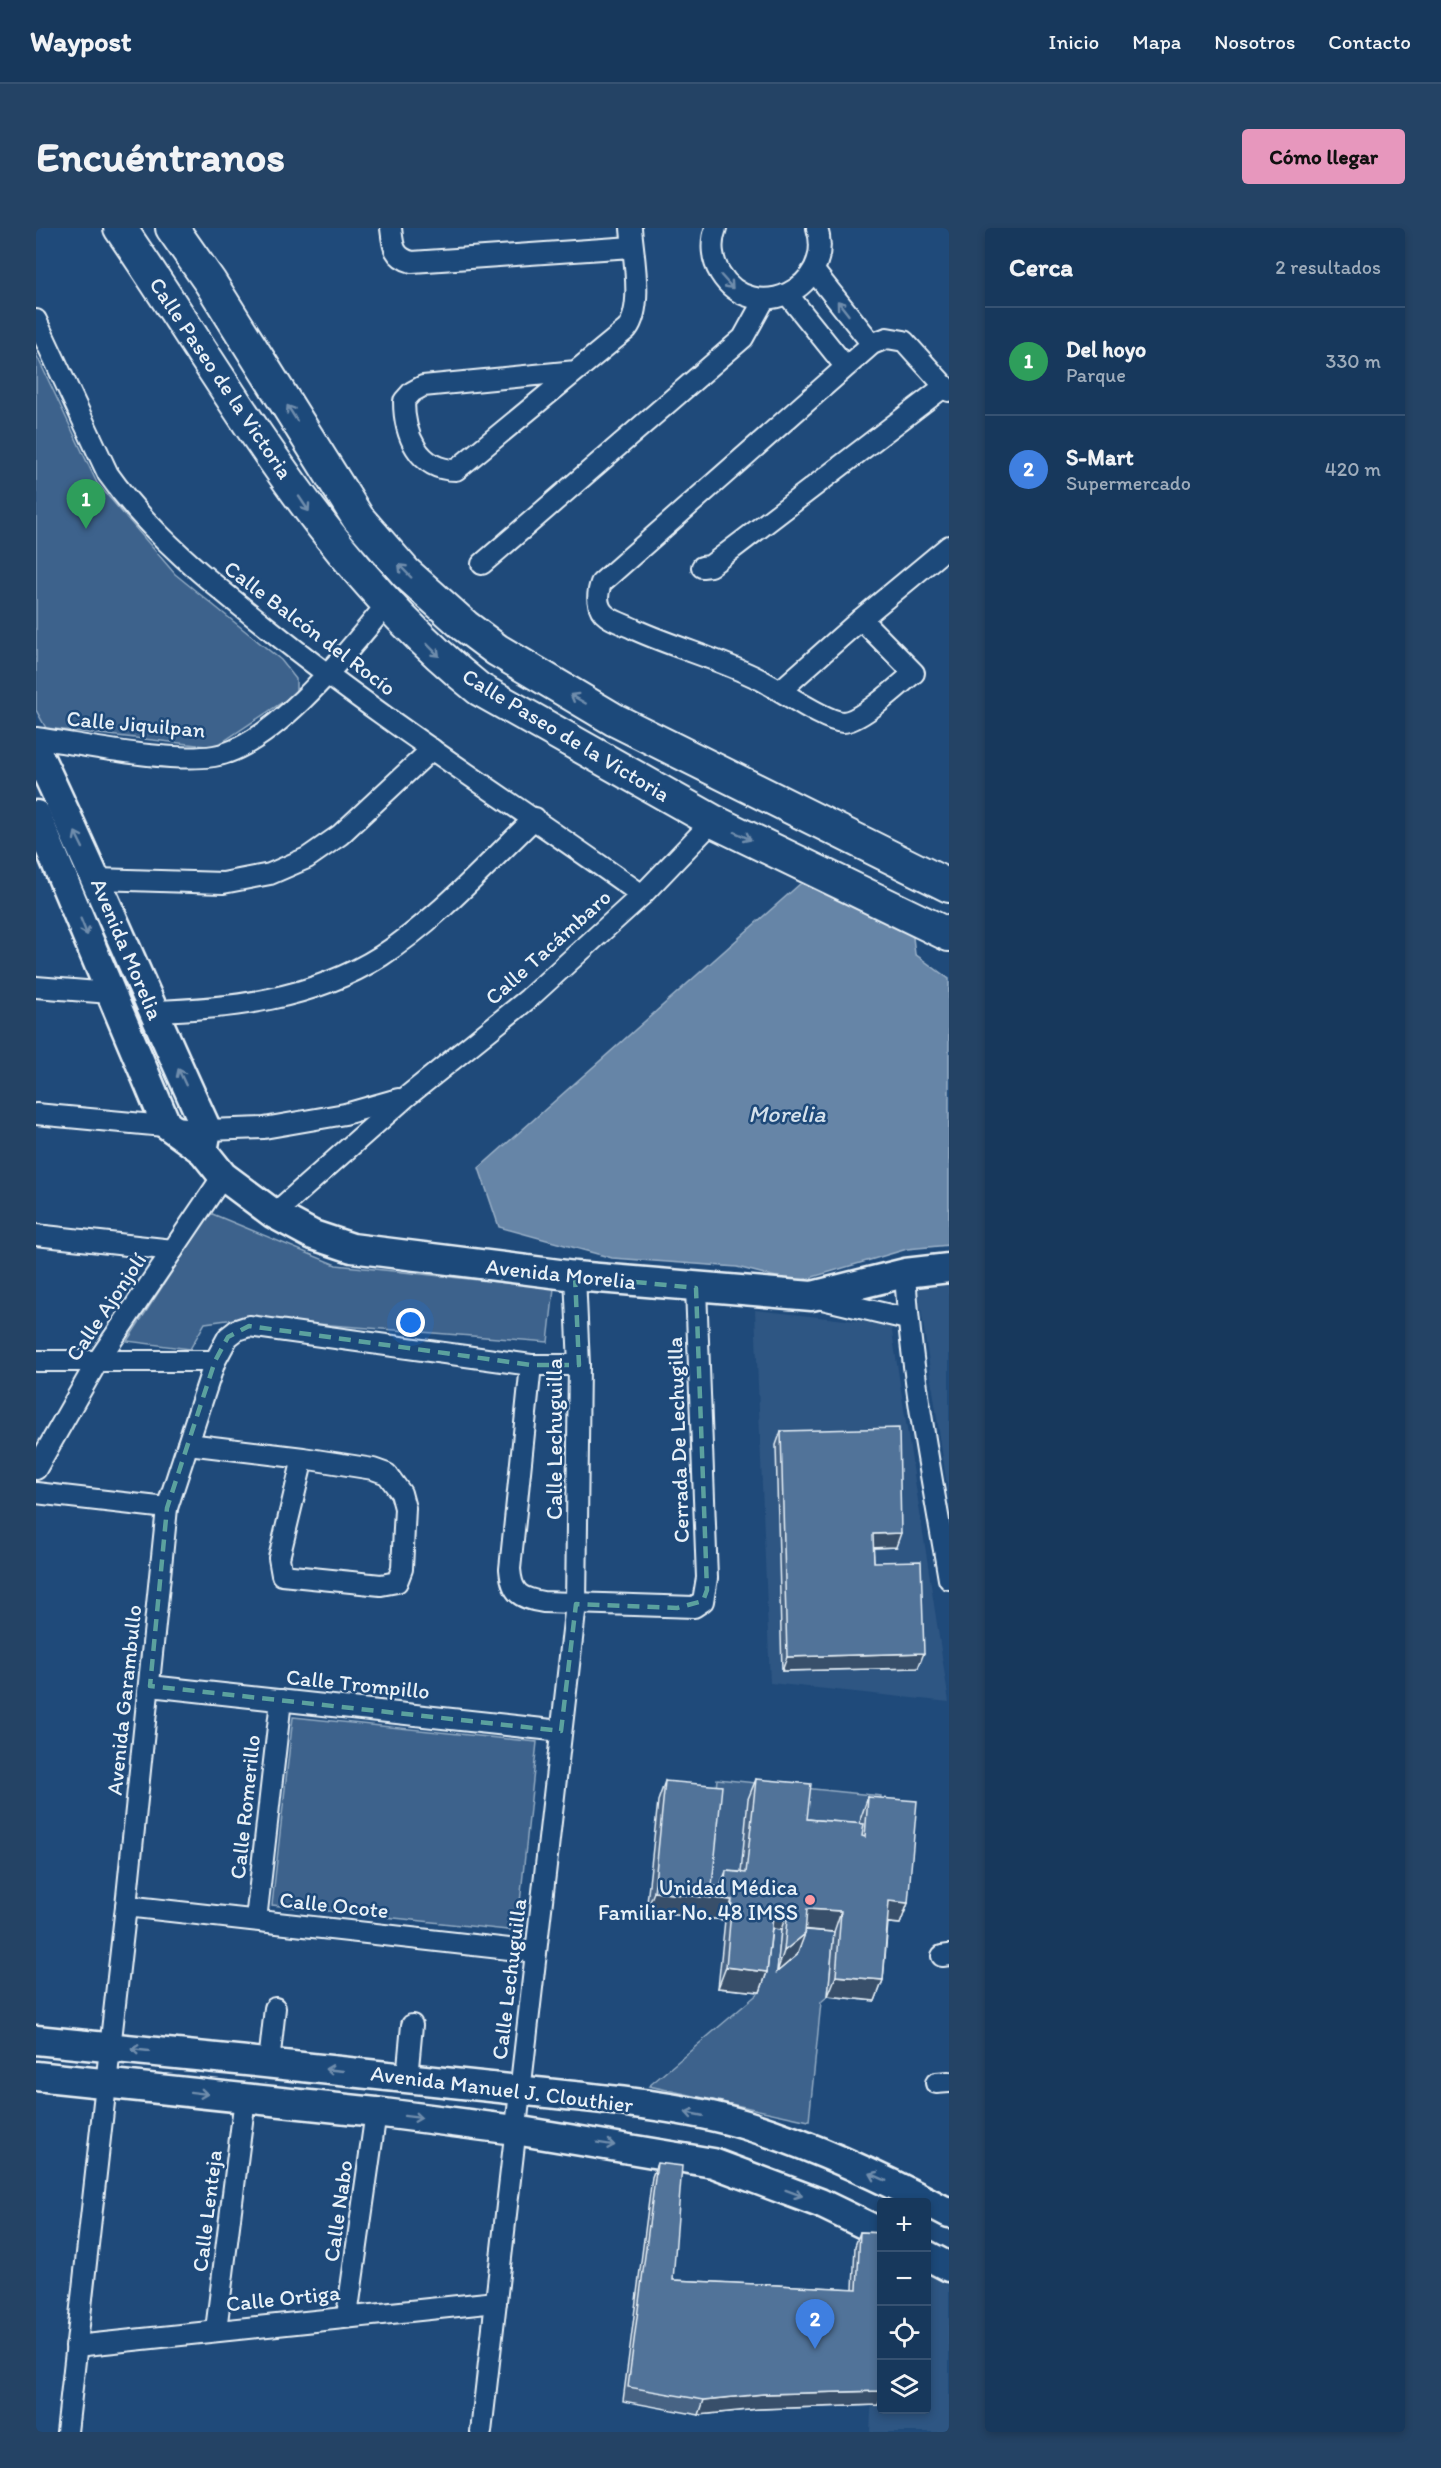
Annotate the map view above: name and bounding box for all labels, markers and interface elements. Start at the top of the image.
text: Waypost [30,24,132,58]
text: Inicio [1049,29,1099,54]
text: Mapa [1132,29,1181,54]
text: Nosotros [1214,29,1295,54]
text: Contacto [1328,29,1411,54]
button: Cómo llegar [1242,129,1405,184]
text: Encuéntranos [36,131,285,182]
text: Cerca [1009,251,1073,283]
text: 2 resultados [1275,255,1381,279]
street label: Calle Paseo de la Victoria [143,272,299,484]
one-way arrow [720,274,734,289]
one-way arrow [836,300,849,316]
text: Del hoyo [1066,336,1146,363]
text: 1 [1024,349,1033,373]
text: 330 m [1326,349,1381,373]
text: Parque [1066,363,1126,387]
one-way arrow [286,405,298,422]
text: S-Mart [1066,444,1133,471]
text: 2 [1023,457,1034,481]
text: 420 m [1325,457,1381,481]
text: Supermercado [1066,471,1191,495]
pin: 1 [67,480,106,529]
one-way arrow [298,495,310,511]
street label: Calle Balcón del Rocío [219,555,401,701]
one-way arrow [398,564,412,579]
one-way arrow [426,642,441,657]
street label: Calle Paseo de la Victoria [457,662,675,808]
one-way arrow [570,693,587,705]
street label: Calle Jiquilpan [65,704,207,744]
one-way arrow [734,830,752,842]
one-way arrow [73,832,84,850]
street label: Avenida Morelia [85,874,169,1024]
street label: Calle Tacámbaro [479,883,617,1011]
one-way arrow [79,917,90,935]
one-way arrow [176,1068,188,1086]
water label: Morelia [748,1099,826,1128]
street label: Calle Ajonjolí [60,1247,152,1366]
street label: Avenida Morelia [484,1253,638,1295]
your location [396,1308,425,1337]
street label: Cerrada De Lechugilla [661,1336,695,1544]
street label: Calle Lechuguilla [541,1357,568,1520]
street label: Avenida Garambullo [101,1603,147,1797]
street label: Calle Trompillo [285,1663,431,1705]
street label: Calle Romerillo [224,1733,266,1881]
place label: Unidad Médica Familiar No. 48 IMSS [598,1874,799,1926]
street label: Calle Ocote [278,1886,390,1924]
marker: Unidad Médica Familiar No. 48 IMSS [803,1893,817,1907]
street label: Calle Lechuguilla [486,1896,532,2061]
one-way arrow [130,2044,150,2055]
street label: Avenida Manuel J. Clouthier [369,2059,635,2119]
one-way arrow [324,2064,344,2075]
one-way arrow [188,2088,208,2099]
one-way arrow [685,2108,704,2119]
one-way arrow [403,2112,423,2123]
one-way arrow [596,2139,616,2150]
street label: Calle Lenteja [186,2148,228,2274]
street label: Calle Nabo [317,2158,359,2264]
one-way arrow [870,2170,888,2182]
one-way arrow [784,2188,803,2199]
map controls [877,2198,931,2414]
button: + [877,2198,931,2252]
button: − [877,2252,931,2306]
street label: Calle Ortiga [225,2279,342,2317]
pin: 2 [796,2300,834,2349]
button: locate [877,2306,931,2360]
button: layers [877,2360,931,2414]

